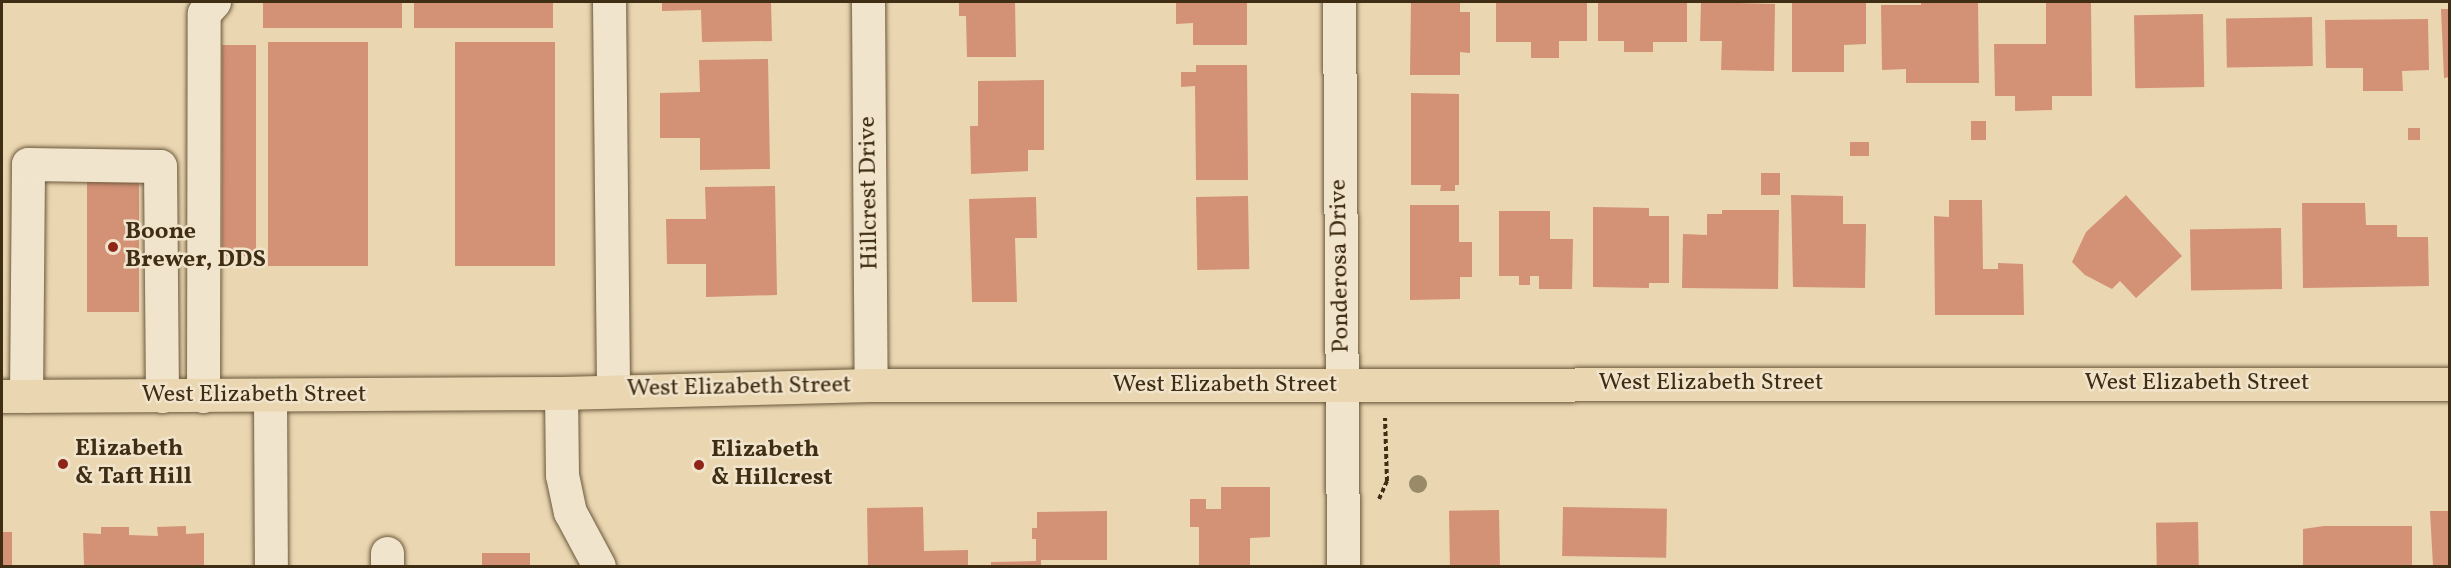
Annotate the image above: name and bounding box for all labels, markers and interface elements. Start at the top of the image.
street label: Hillcrest Drive [854,116,886,270]
street label: Ponderosa Drive [1325,179,1357,353]
place label: Boone Brewer, DDS [125,219,266,275]
marker: Boone Brewer, DDS [106,240,120,254]
street label: West Elizabeth Street [1599,370,1823,398]
street label: West Elizabeth Street [2085,370,2309,398]
street label: West Elizabeth Street [626,372,852,404]
street label: West Elizabeth Street [1113,372,1337,400]
street label: West Elizabeth Street [142,382,366,410]
place label: Elizabeth & Taft Hill [75,436,192,492]
place label: Elizabeth & Hillcrest [711,437,833,493]
marker: Elizabeth & Taft Hill [56,457,70,471]
marker: Elizabeth & Hillcrest [692,458,706,472]

